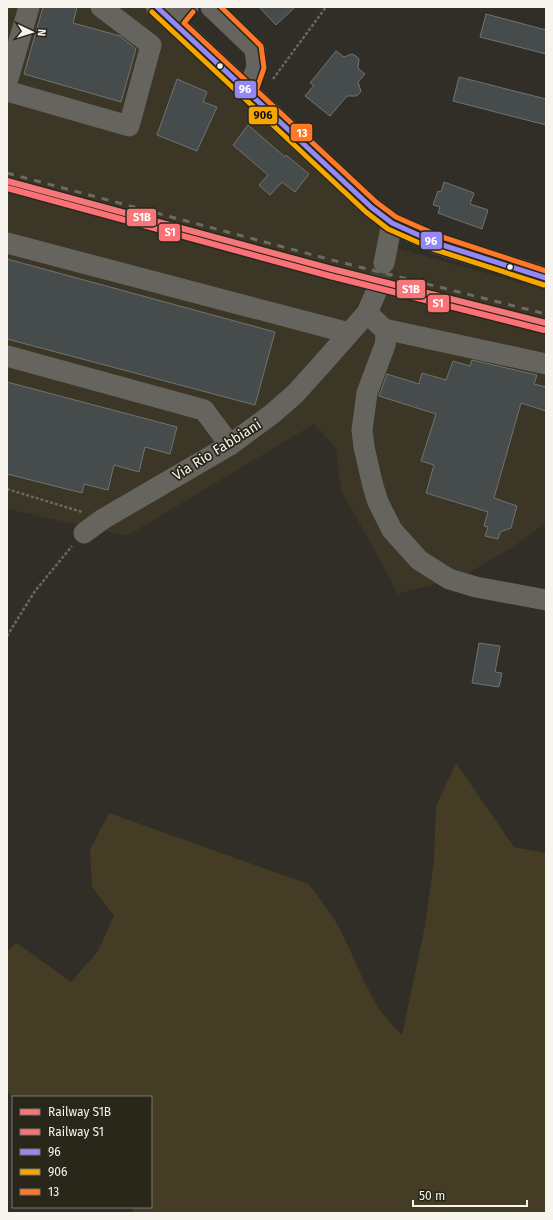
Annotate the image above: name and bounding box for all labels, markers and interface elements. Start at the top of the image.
north arrow [12,12,52,52]
text: N [35,29,48,37]
unlabelled marker [215,61,225,71]
line badge: 96 [234,80,257,99]
text: 96 [239,83,251,96]
line badge: 906 [248,106,278,125]
text: 906 [254,109,272,122]
line badge: 13 [290,123,313,142]
text: 13 [297,127,308,140]
line badge: S1B [126,208,157,227]
text: S1B [133,211,151,224]
line badge: S1 [158,223,181,242]
text: S1 [165,226,176,239]
line badge: 96 [420,231,443,250]
text: 96 [425,235,437,248]
unlabelled marker [505,262,515,272]
line badge: S1B [396,279,426,299]
text: S1B [402,283,420,296]
line badge: S1 [427,294,450,313]
text: S1 [433,297,444,310]
street label: Via Rio Fabbiani [170,416,264,484]
legend [12,1096,152,1208]
text: Railway S1B [48,1105,111,1119]
text: Railway S1 [48,1125,104,1139]
text: 96 [48,1145,61,1159]
text: 906 [48,1165,67,1179]
scale bar [413,1182,527,1208]
text: 13 [48,1185,59,1199]
text: 50 m [419,1189,445,1203]

